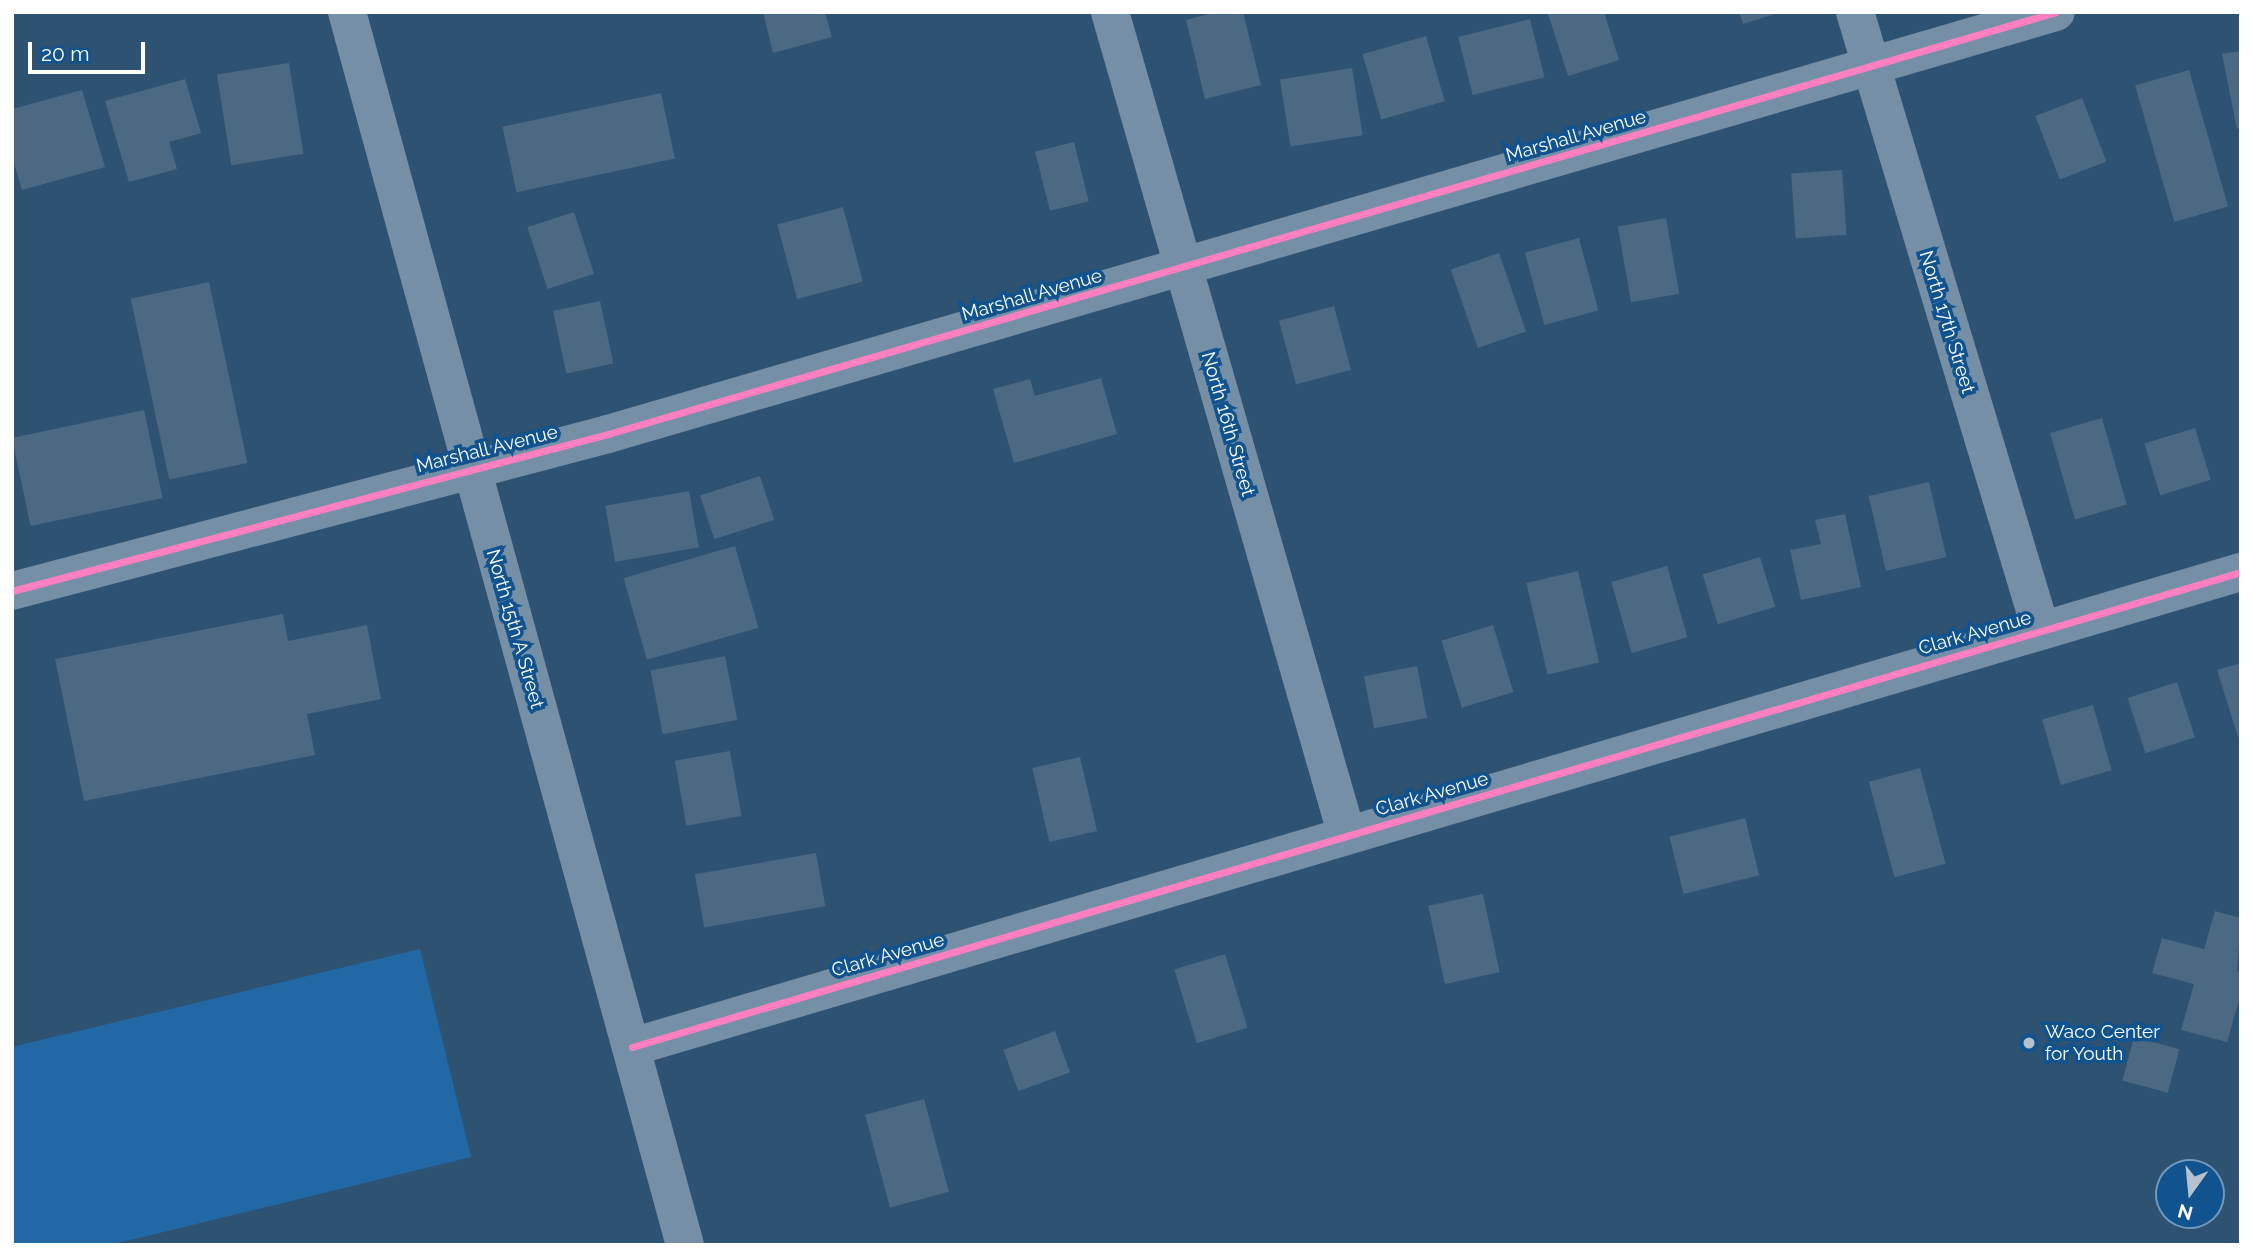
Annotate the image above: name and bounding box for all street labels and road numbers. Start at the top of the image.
street label: Marshall Avenue [1503,105,1649,167]
street label: North 17th Street [1914,248,1980,396]
street label: Marshall Avenue [959,264,1105,326]
street label: North 16th Street [1196,349,1260,499]
street label: Marshall Avenue [413,420,561,478]
street label: North 15th A Street [481,546,549,712]
street label: Clark Avenue [1916,606,2034,660]
street label: Clark Avenue [1373,767,1491,821]
street label: Clark Avenue [829,928,947,982]

